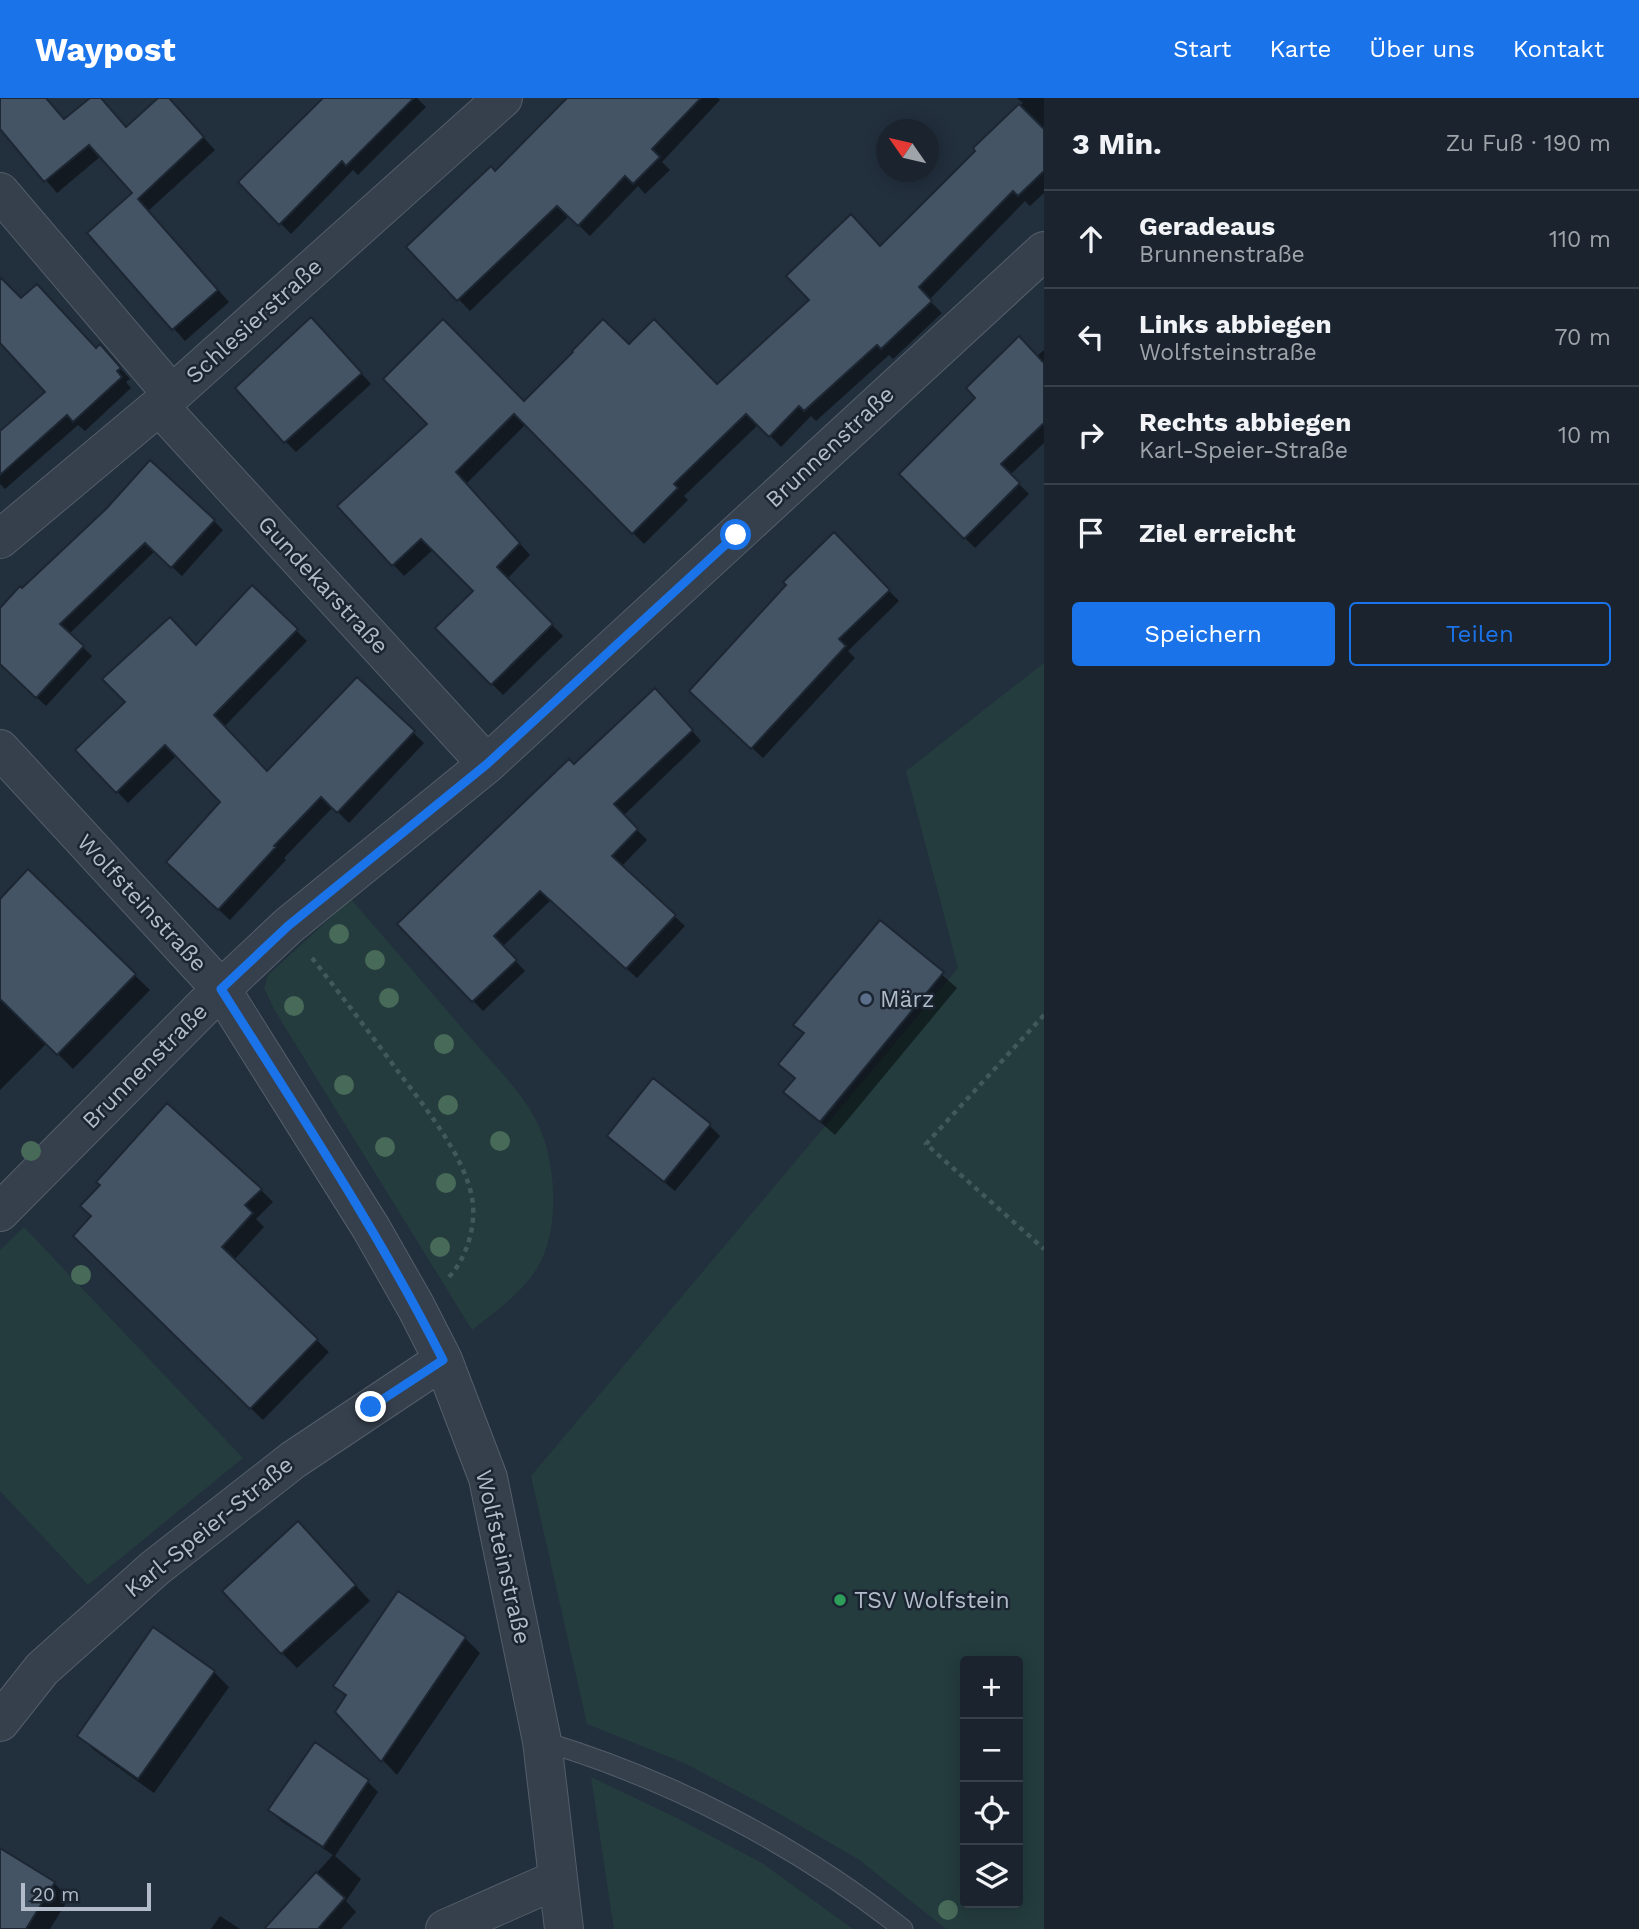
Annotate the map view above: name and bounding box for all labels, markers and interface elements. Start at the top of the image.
text: Waypost [35,30,176,69]
text: Start [1173,35,1231,63]
text: Karte [1269,35,1331,63]
text: Über uns [1369,35,1475,63]
text: Kontakt [1513,35,1604,63]
north arrow [876,119,939,182]
text: 3 Min. [1072,126,1162,161]
text: Zu Fuß · 190 m [1446,130,1611,157]
text: Geradeaus [1139,211,1275,241]
icon: ahead [1072,220,1110,258]
text: 110 m [1549,226,1611,253]
text: Brunnenstraße [1139,241,1305,268]
street label: Schlesierstraße [180,253,328,389]
text: Links abbiegen [1139,309,1332,339]
icon: left [1072,318,1110,356]
text: 70 m [1554,324,1611,351]
text: Wolfsteinstraße [1139,339,1317,366]
street label: Brunnenstraße [760,381,900,513]
text: Rechts abbiegen [1139,407,1351,437]
icon: right [1072,416,1110,454]
text: 10 m [1558,422,1611,449]
text: Karl-Speier-Straße [1139,437,1348,464]
street label: Gundekarstraße [252,510,394,660]
icon: arrive [1072,514,1110,552]
text: Ziel erreicht [1139,518,1296,548]
route start [720,519,751,550]
button: Speichern [1072,602,1335,666]
button: Teilen [1349,602,1611,666]
street label: Wolfsteinstraße [71,829,213,977]
place label: März [880,986,934,1013]
marker: März [858,991,874,1007]
street label: Brunnenstraße [77,998,213,1134]
route end [355,1391,386,1422]
street label: Karl-Speier-Straße [119,1451,299,1603]
street label: Wolfsteinstraße [470,1467,536,1647]
place label: TSV Wolfstein [854,1587,1010,1614]
marker: TSV Wolfstein [832,1592,848,1608]
map controls [960,1656,1023,1908]
button: + [960,1656,1023,1719]
button: − [960,1719,1023,1782]
button: locate [960,1782,1023,1845]
button: layers [960,1845,1023,1908]
scale bar [21,1880,150,1912]
text: 20 m [32,1883,79,1906]

